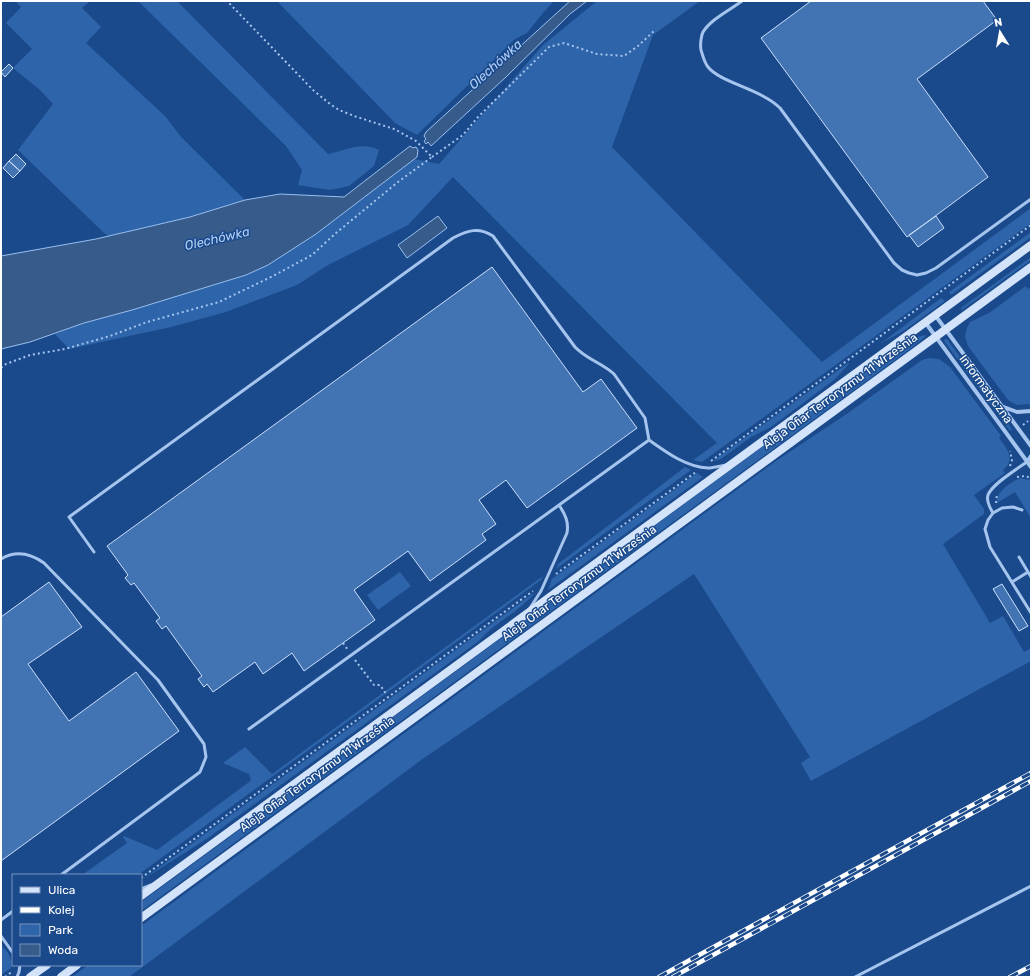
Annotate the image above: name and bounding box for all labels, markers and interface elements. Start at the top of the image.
north arrow [980,12,1020,52]
text: N [993,16,1003,30]
water label: Olechówka [466,36,525,92]
water label: Olechówka [183,224,251,253]
street label: Aleja Ofiar Terroryzmu 11 Września [760,330,920,452]
street label: Informatyczna [956,352,1016,426]
street label: Aleja Ofiar Terroryzmu 11 Września [499,522,659,644]
street label: Aleja Ofiar Terroryzmu 11 Września [237,713,397,835]
legend [12,874,142,966]
text: Ulica [48,883,75,897]
text: Kolej [48,903,74,917]
text: Park [48,923,74,937]
text: Woda [48,943,78,957]

